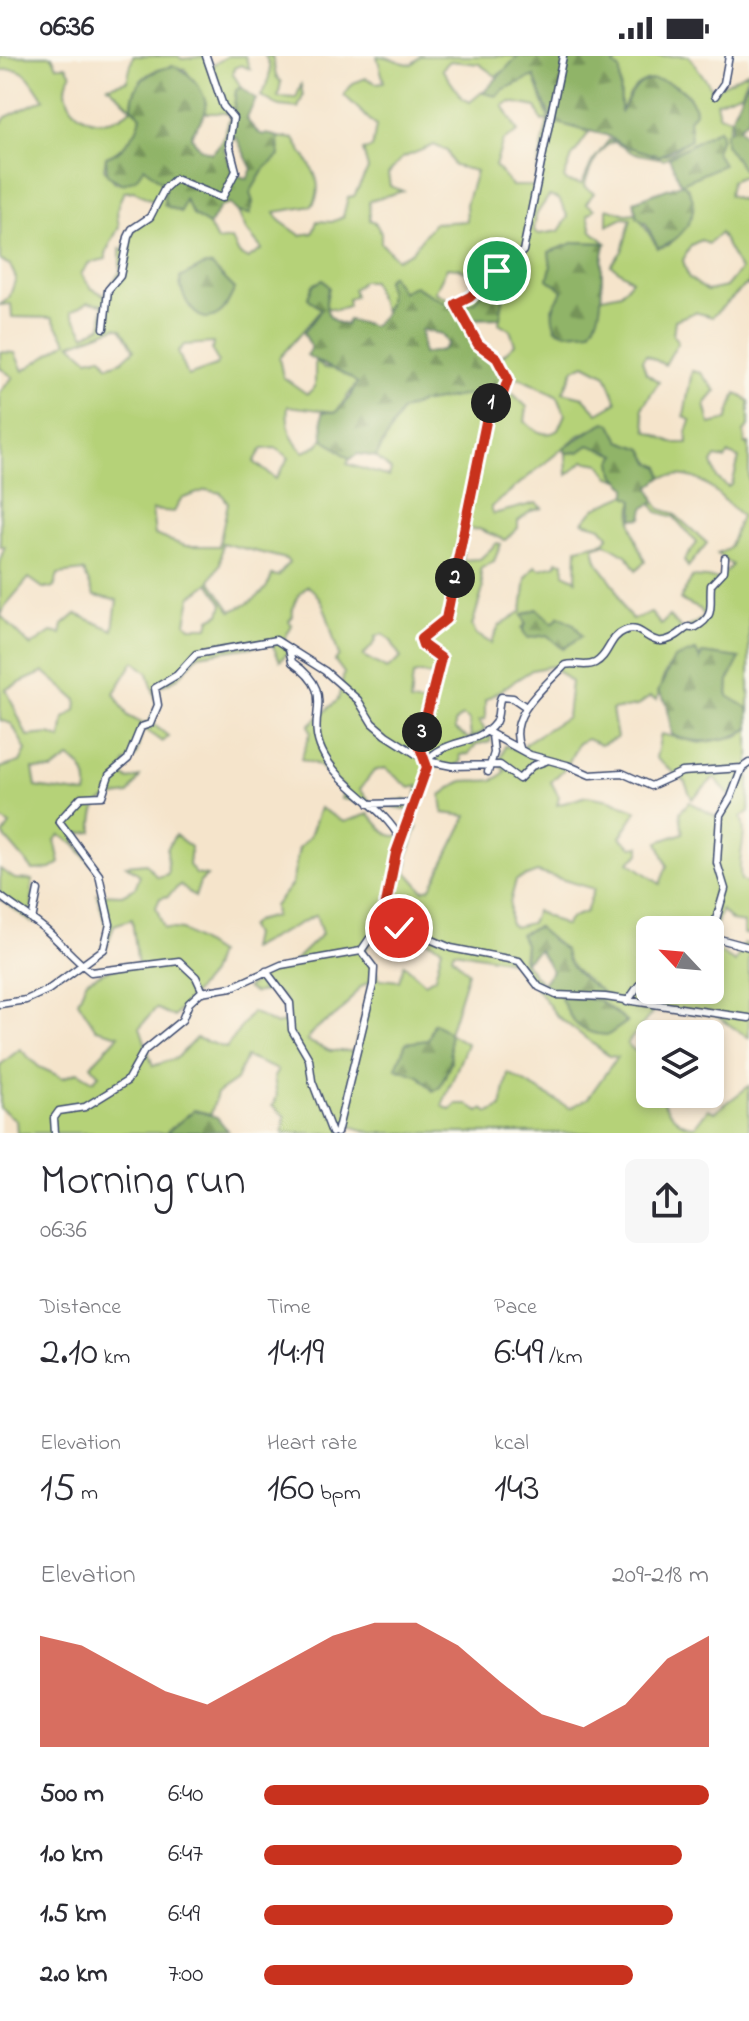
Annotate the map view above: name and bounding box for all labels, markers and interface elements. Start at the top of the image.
text: 06:36 [40,6,94,50]
pin [463,237,531,305]
icon: arrive [475,249,519,293]
pin: 1 [471,383,511,423]
text: 1 [488,387,495,419]
pin: 2 [435,558,475,598]
text: 2 [450,562,460,594]
pin: 3 [402,712,442,752]
text: 3 [417,716,427,748]
pin [365,894,433,962]
icon: check [377,906,421,950]
north arrow [636,916,724,1004]
map controls [636,916,724,1108]
button: layers [636,1020,724,1108]
text: Morning run [40,1150,246,1214]
button: share [625,1159,709,1243]
text: 06:36 [40,1212,87,1250]
text: Distance [40,1292,121,1324]
text: Time [267,1292,311,1324]
text: Pace [494,1292,537,1324]
text: 2.10 [40,1324,98,1383]
text: 14:19 [267,1324,324,1383]
text: 6:49 [494,1324,544,1383]
text: km [98,1342,130,1374]
text: /km [544,1342,583,1374]
text: Elevation [40,1428,121,1460]
text: Heart rate [267,1428,357,1460]
text: kcal [494,1428,529,1460]
text: 15 [40,1460,76,1519]
text: 160 [267,1460,315,1519]
text: 143 [494,1460,540,1519]
text: m [76,1478,98,1510]
text: bpm [315,1478,361,1510]
text: Elevation [40,1557,136,1595]
text: 209–218 m [612,1557,709,1595]
text: 500 m [40,1776,104,1814]
text: 6:40 [168,1776,204,1814]
text: 1.0 km [40,1836,103,1874]
text: 6:47 [168,1836,203,1874]
text: 1.5 km [40,1896,107,1934]
text: 6:49 [168,1896,200,1934]
text: 2.0 km [40,1956,108,1994]
text: 7:00 [168,1956,203,1994]

